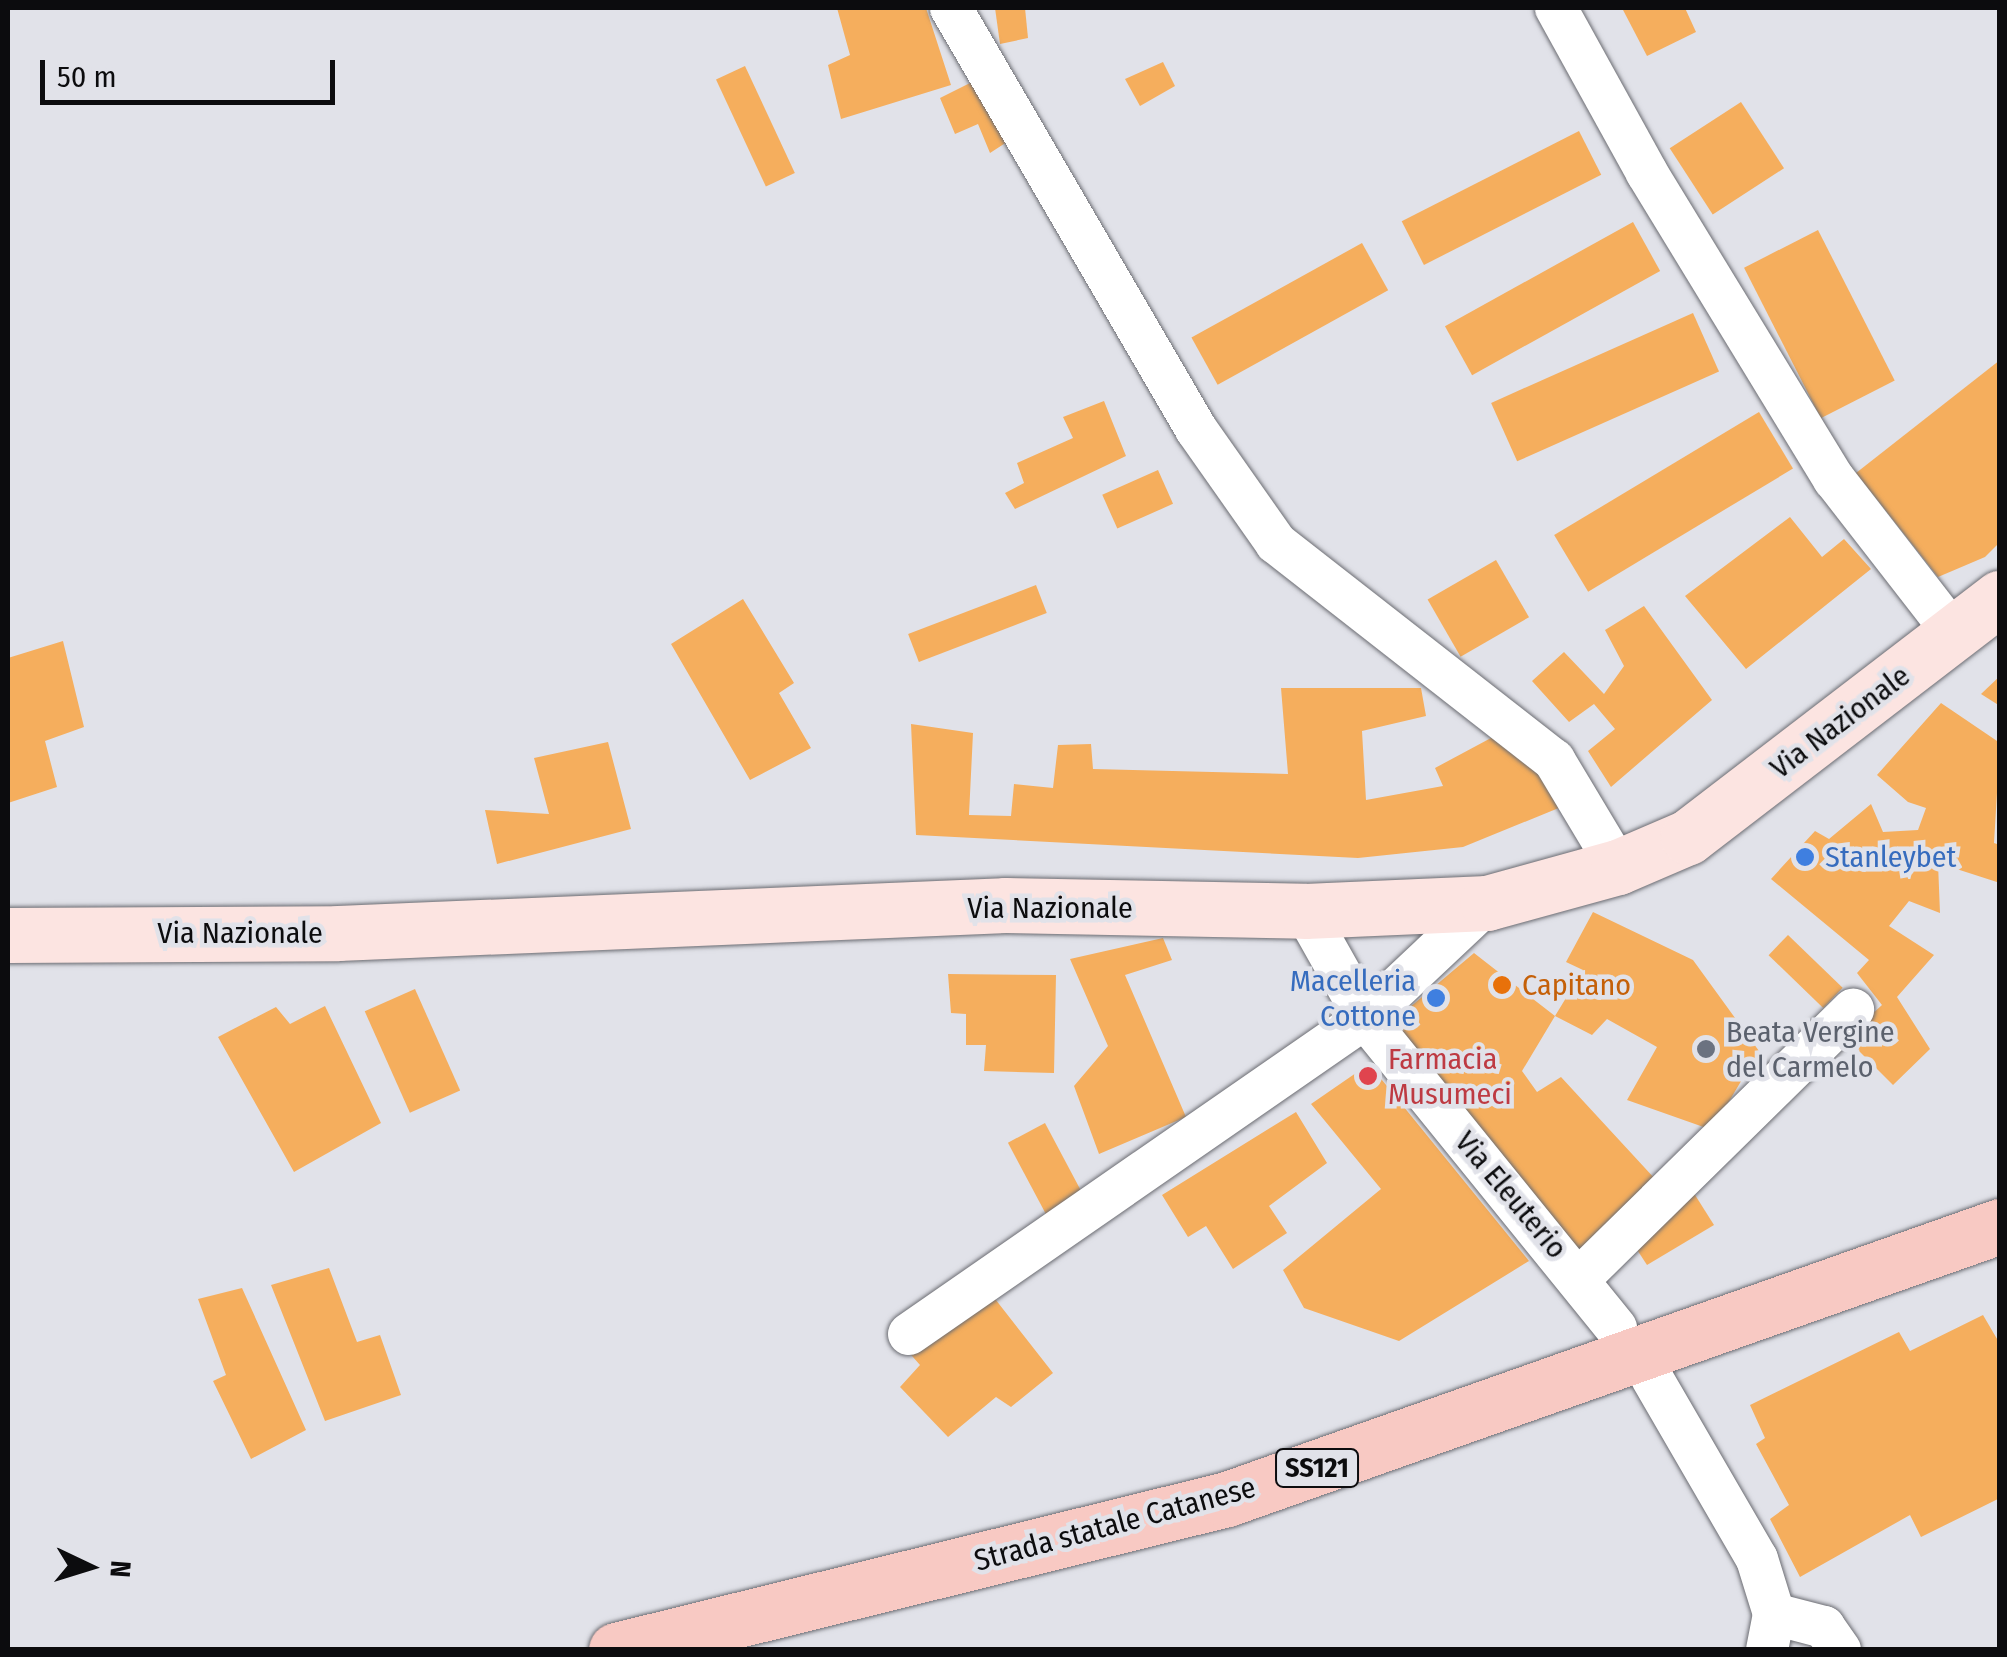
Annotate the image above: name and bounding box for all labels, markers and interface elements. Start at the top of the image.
scale bar [45,40,340,102]
text: 50 m [57,59,117,95]
street label: Via Nazionale [1763,658,1917,786]
place label: Stanleybet [1825,839,1956,875]
marker: Stanleybet [1794,846,1816,868]
street label: Via Nazionale [967,890,1133,926]
street label: Via Nazionale [157,915,323,951]
place label: Macelleria Cottone [1290,963,1416,1034]
place label: Capitano [1522,967,1631,1003]
marker: Capitano [1491,974,1513,996]
marker: Macelleria Cottone [1425,987,1447,1009]
place label: Beata Vergine del Carmelo [1726,1014,1895,1084]
marker: Beata Vergine del Carmelo [1695,1038,1717,1060]
place label: Farmacia Musumeci [1388,1041,1512,1112]
marker: Farmacia Musumeci [1357,1065,1379,1087]
street label: Via Eleuterio [1447,1124,1575,1266]
road number: SS121 [1274,1445,1360,1491]
street label: Strada statale Catanese [970,1469,1260,1579]
north arrow [40,1517,140,1617]
text: N [103,1560,137,1579]

